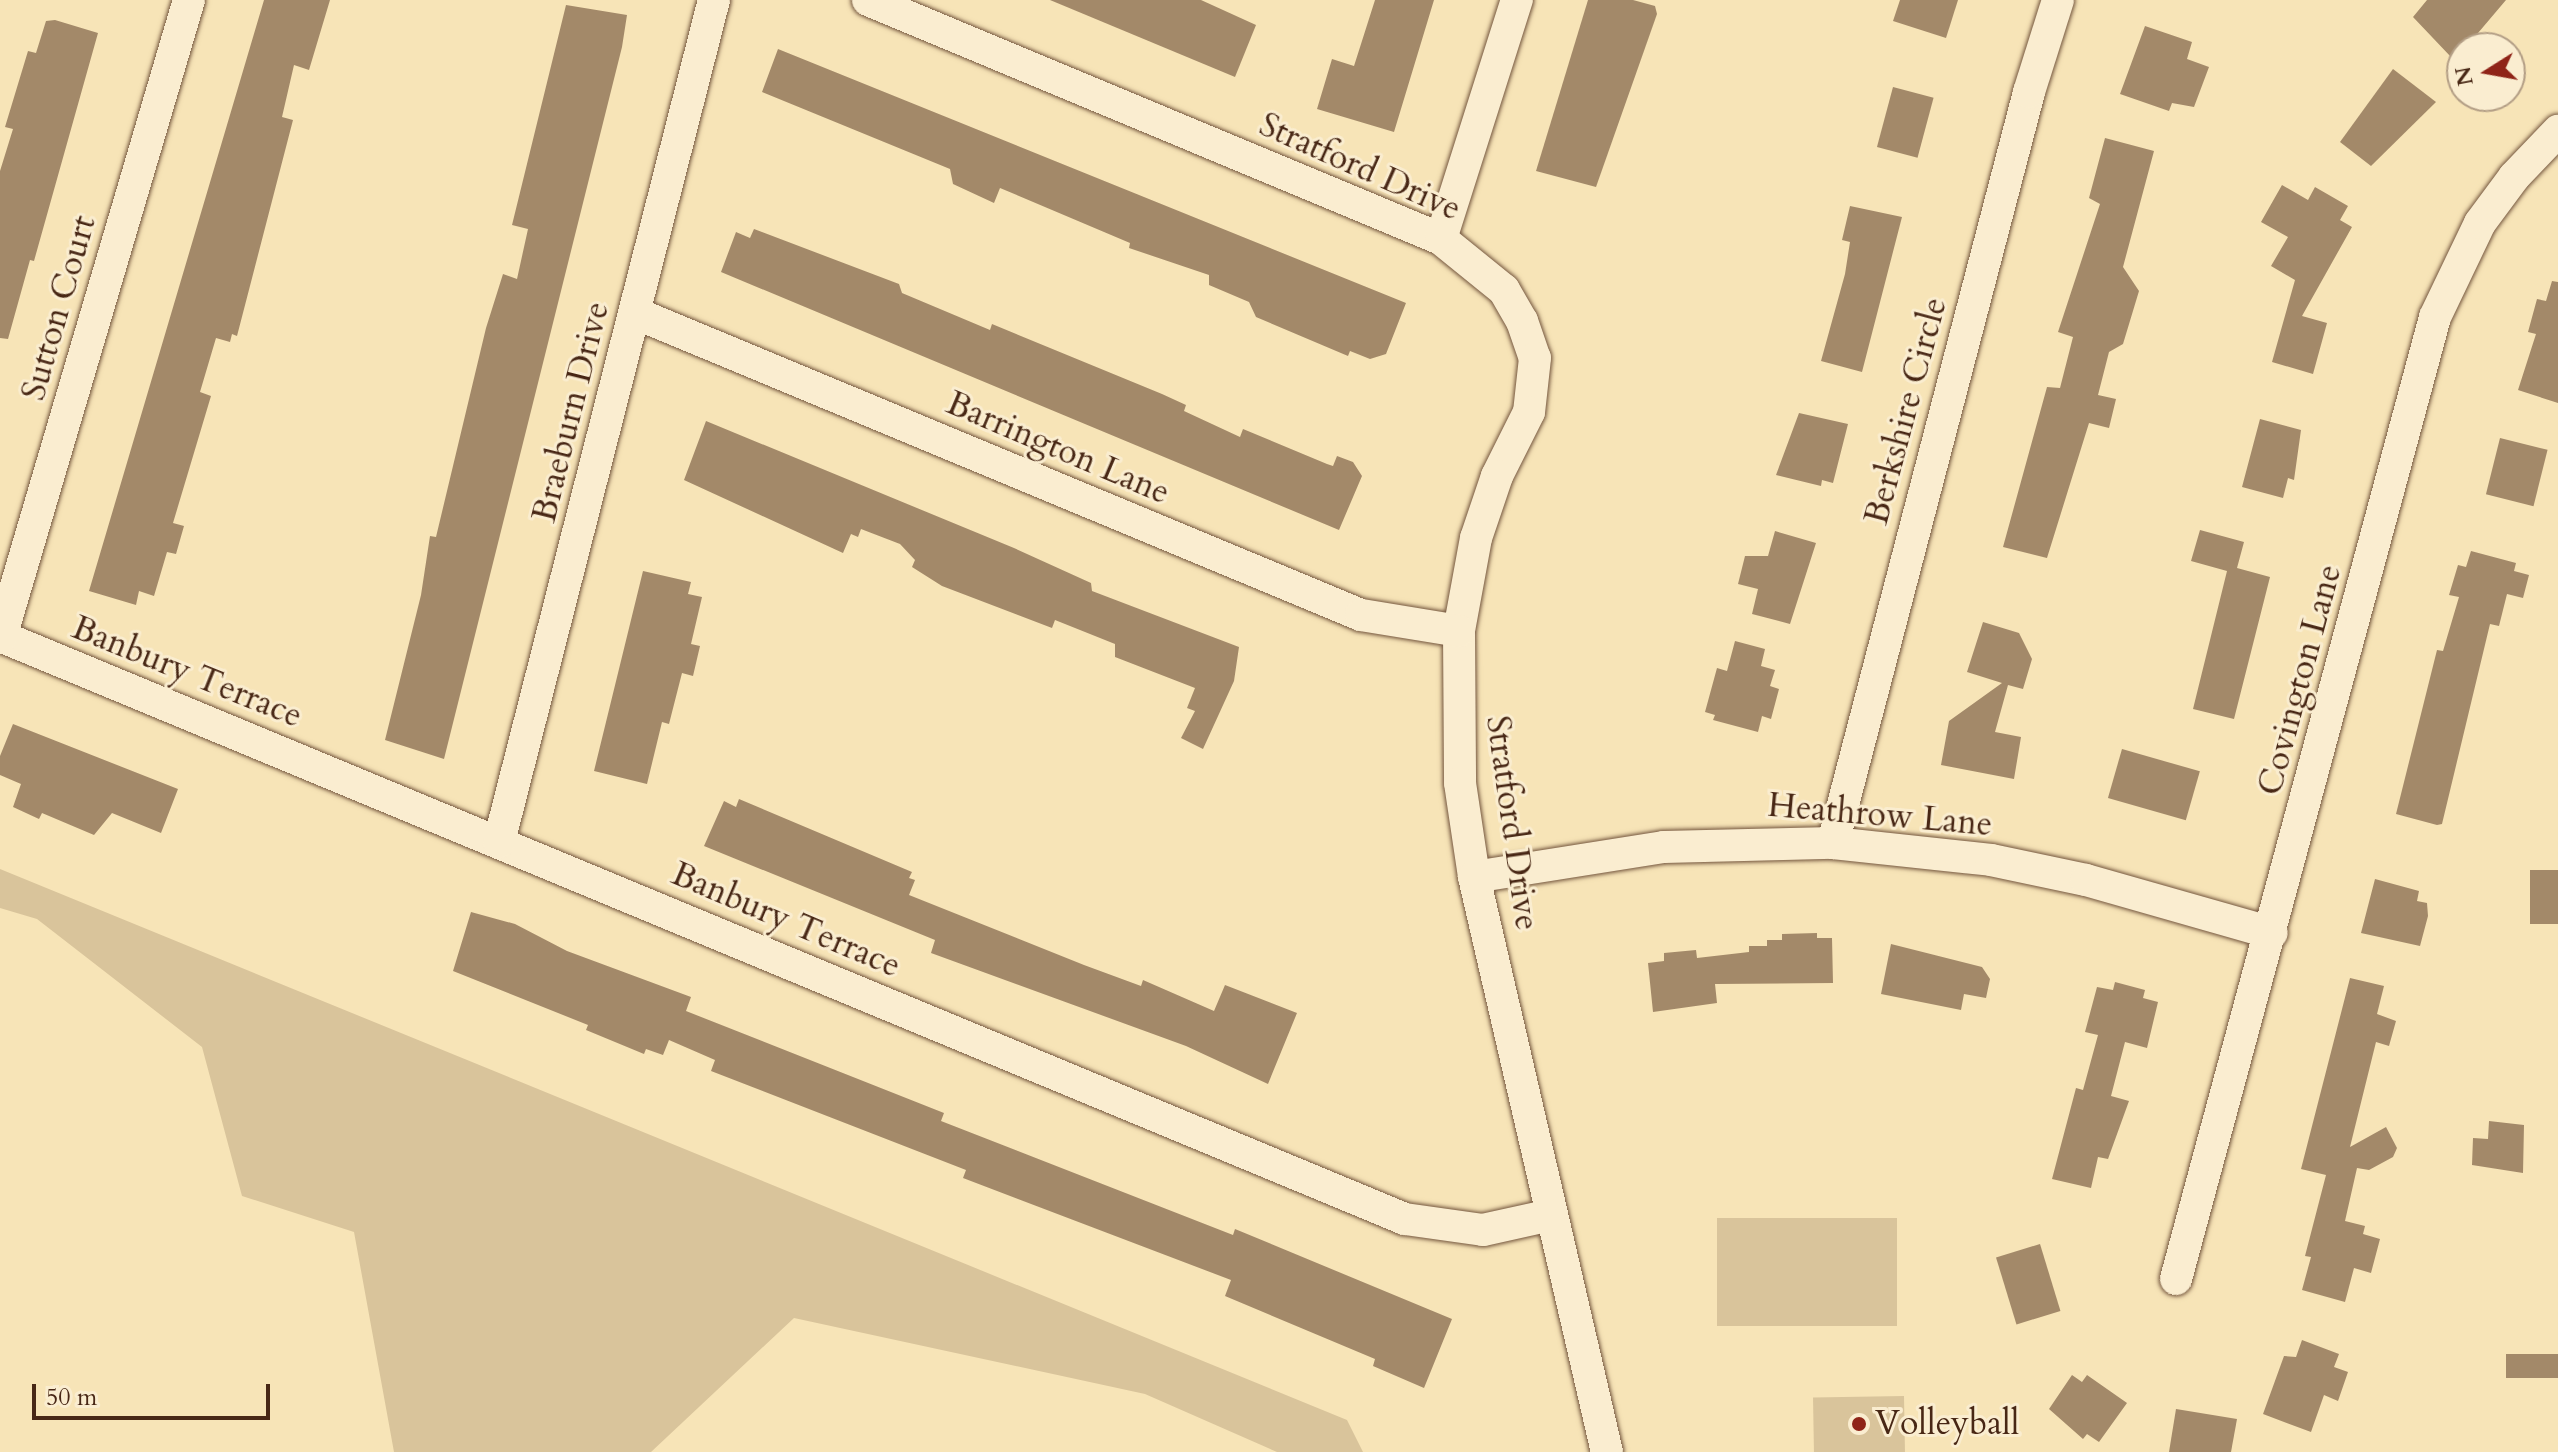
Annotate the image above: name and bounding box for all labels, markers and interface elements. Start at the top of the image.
north arrow [2446,32,2526,112]
text: N [2448,64,2481,88]
street label: Stratford Drive [1253,104,1467,230]
street label: Sutton Court [13,211,105,405]
street label: Berkshire Circle [1856,293,1956,529]
street label: Braeburn Drive [524,298,618,526]
street label: Barrington Lane [940,383,1176,513]
street label: Covington Lane [2250,560,2350,800]
street label: Banbury Terrace [66,607,308,737]
street label: Stratford Drive [1477,713,1547,933]
street label: Heathrow Lane [1766,785,1994,845]
street label: Banbury Terrace [666,853,906,987]
scale bar [36,1368,274,1418]
text: 50 m [46,1381,97,1414]
place label: Volleyball [1875,1404,2019,1444]
marker: Volleyball [1850,1415,1868,1433]

